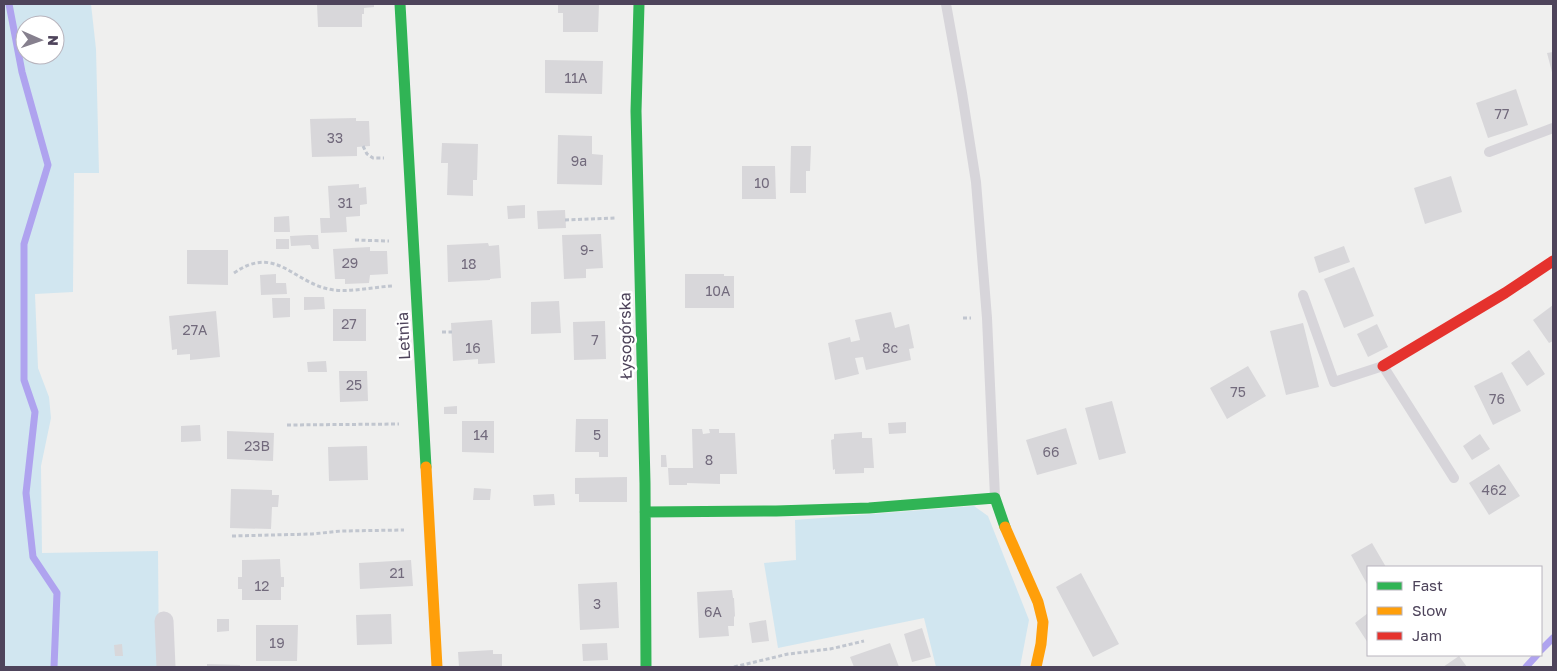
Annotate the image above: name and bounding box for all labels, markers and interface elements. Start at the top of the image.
north arrow [15,15,65,65]
text: N [45,35,62,46]
house number: 11A [565,69,588,86]
house number: 77 [1495,105,1509,122]
house number: 33 [327,129,343,146]
house number: 9a [571,152,587,169]
house number: 10 [754,174,770,191]
house number: 31 [338,194,353,211]
house number: 9- [580,241,594,258]
house number: 29 [342,254,358,271]
house number: 18 [461,255,477,272]
house number: 10A [706,282,731,299]
street label: Łysogórska [614,292,636,380]
street label: Letnia [392,312,414,360]
house number: 27 [341,315,357,332]
house number: 27A [183,321,208,338]
house number: 7 [591,331,599,348]
house number: 16 [465,339,481,356]
house number: 8c [882,339,898,356]
house number: 25 [346,376,362,393]
house number: 75 [1230,383,1246,400]
house number: 76 [1489,390,1505,407]
house number: 14 [473,426,489,443]
house number: 5 [593,426,601,443]
house number: 23B [244,437,270,454]
house number: 66 [1043,443,1059,460]
house number: 8 [705,451,713,468]
house number: 462 [1481,481,1507,498]
house number: 21 [390,564,405,581]
legend [1367,566,1542,656]
text: Fast [1412,576,1443,594]
house number: 12 [255,577,269,594]
house number: 3 [593,595,601,612]
text: Slow [1412,601,1447,619]
house number: 6A [704,603,723,620]
text: Jam [1412,626,1442,644]
house number: 19 [269,634,285,651]

